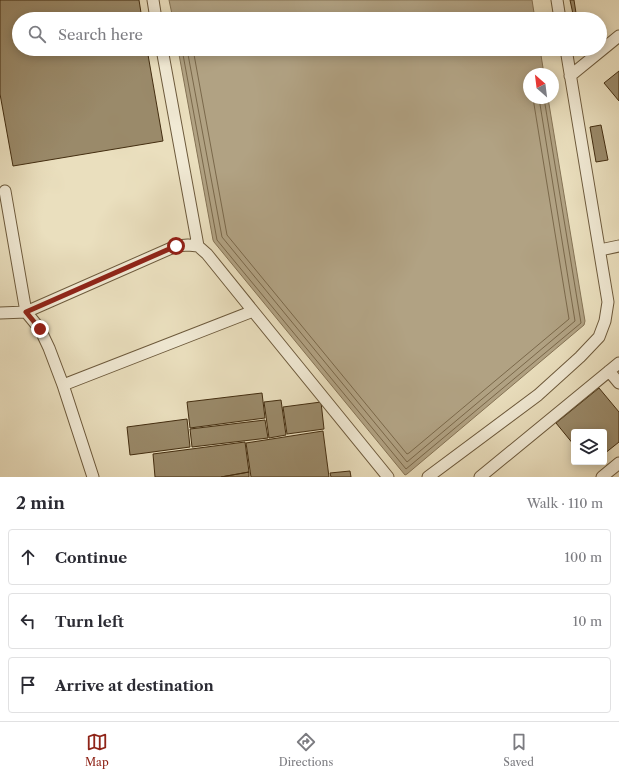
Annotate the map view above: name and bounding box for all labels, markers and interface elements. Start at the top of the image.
search box [12,12,607,56]
icon: search [26,23,48,45]
text: Search here [58,25,143,44]
north arrow [523,68,559,104]
route start [167,237,185,255]
route end [31,320,49,338]
map controls [571,429,607,465]
button: layers [571,429,607,465]
text: 2 min [16,493,65,513]
text: Walk · 110 m [527,495,603,511]
icon: ahead [17,546,39,568]
text: Continue [55,548,127,567]
text: 100 m [564,549,602,565]
icon: left [17,610,39,632]
text: Turn left [55,612,124,631]
text: 10 m [573,613,602,629]
icon: arrive [17,674,39,696]
text: Arrive at destination [55,676,214,695]
tab: Map [85,731,109,769]
tab: Directions [279,731,333,769]
tab: Saved [503,731,534,769]

